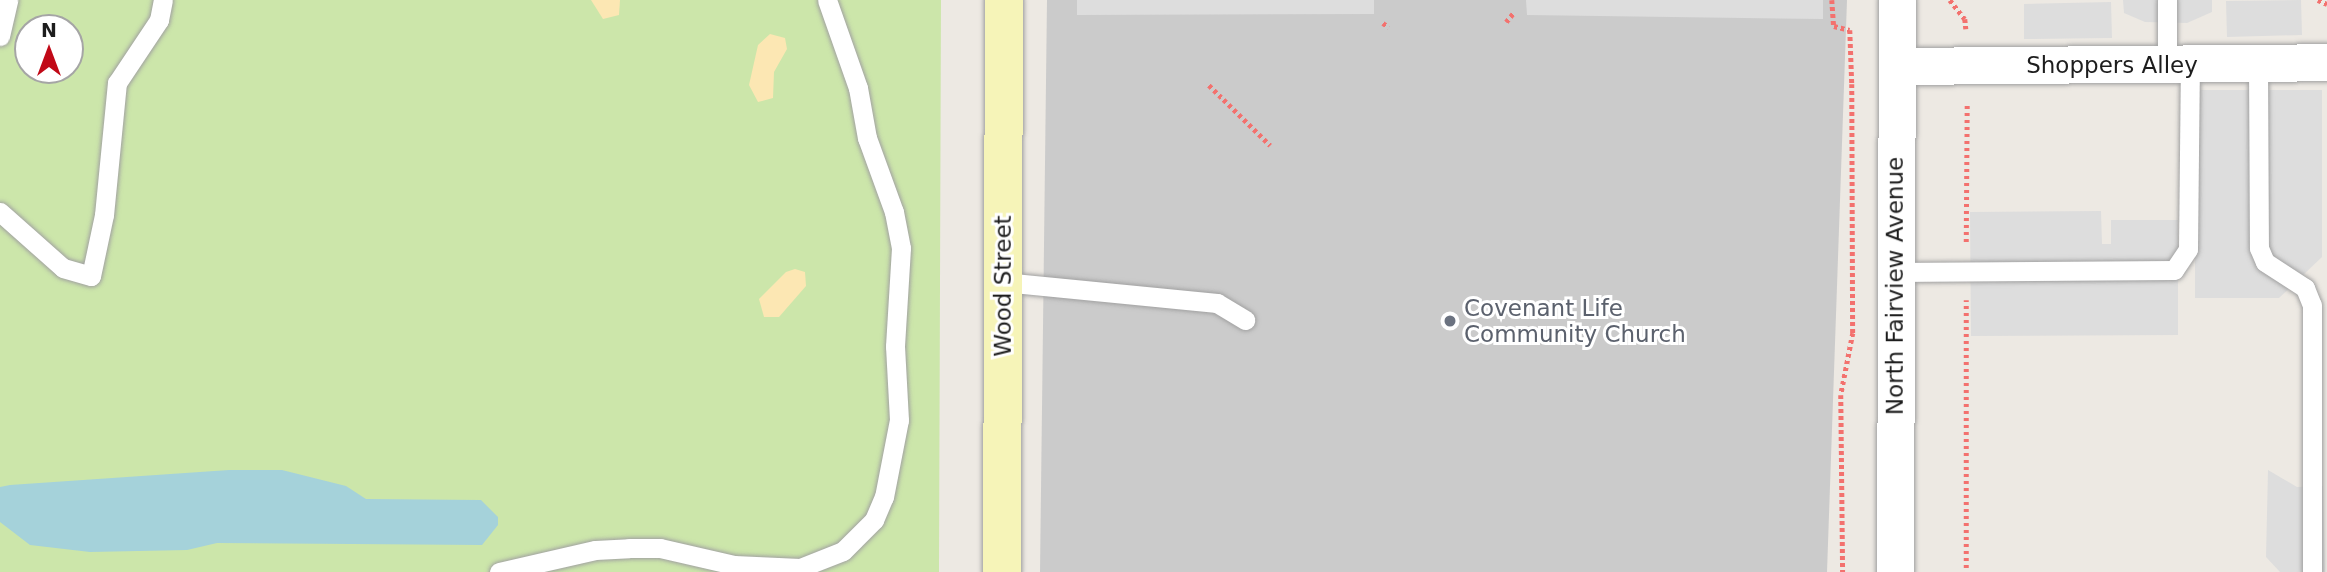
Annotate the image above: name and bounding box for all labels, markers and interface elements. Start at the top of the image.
north arrow [14,14,84,84]
text: N [41,19,57,41]
street label: Shoppers Alley [2026,51,2198,79]
street label: North Fairview Avenue [1881,157,1909,415]
street label: Wood Street [989,215,1017,357]
place label: Covenant Life Community Church [1464,294,1686,348]
marker: Covenant Life Community Church [1442,313,1458,329]

